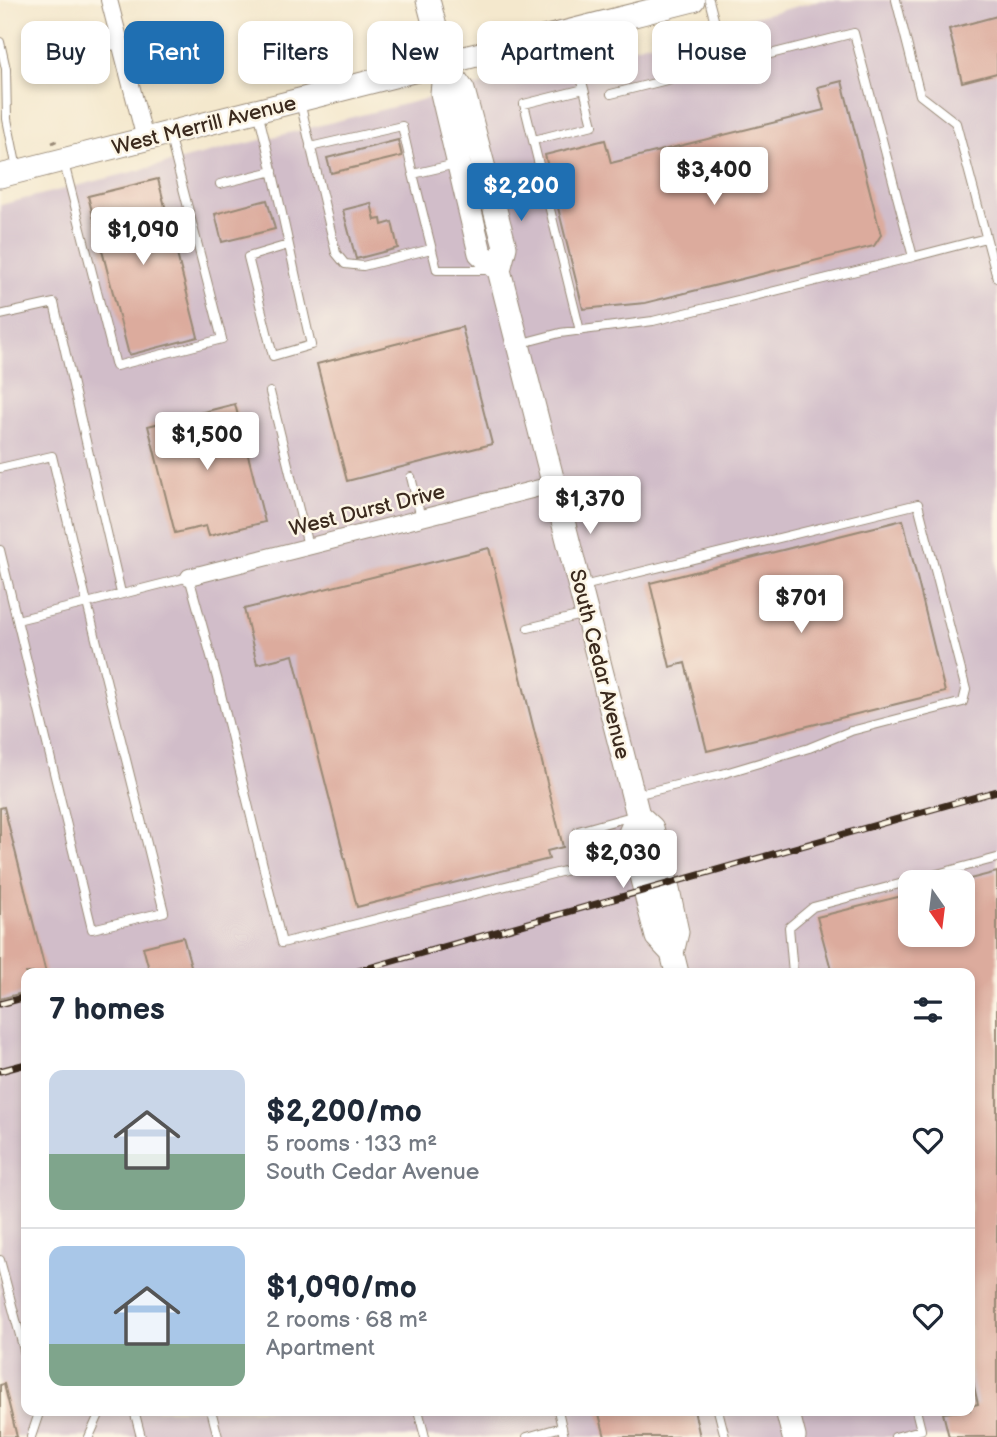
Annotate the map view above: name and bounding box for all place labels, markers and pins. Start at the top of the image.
pin: $3,400 [657,148,771,207]
pin: $2,200 [464,164,578,223]
pin: $1,090 [86,208,200,267]
pin: $1,500 [150,412,264,472]
pin: $1,370 [533,476,647,536]
pin: $701 [760,576,842,635]
pin: $2,030 [566,830,680,890]

